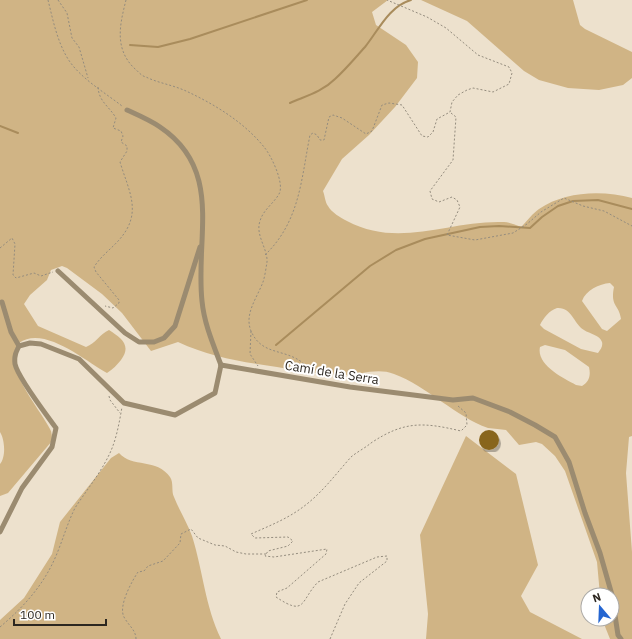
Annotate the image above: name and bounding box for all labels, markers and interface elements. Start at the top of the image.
street label: Camí de la Serra [284,357,380,388]
north arrow [580,587,620,627]
text: N [591,590,603,605]
scale bar [14,601,106,627]
text: 100 m [20,607,55,622]

